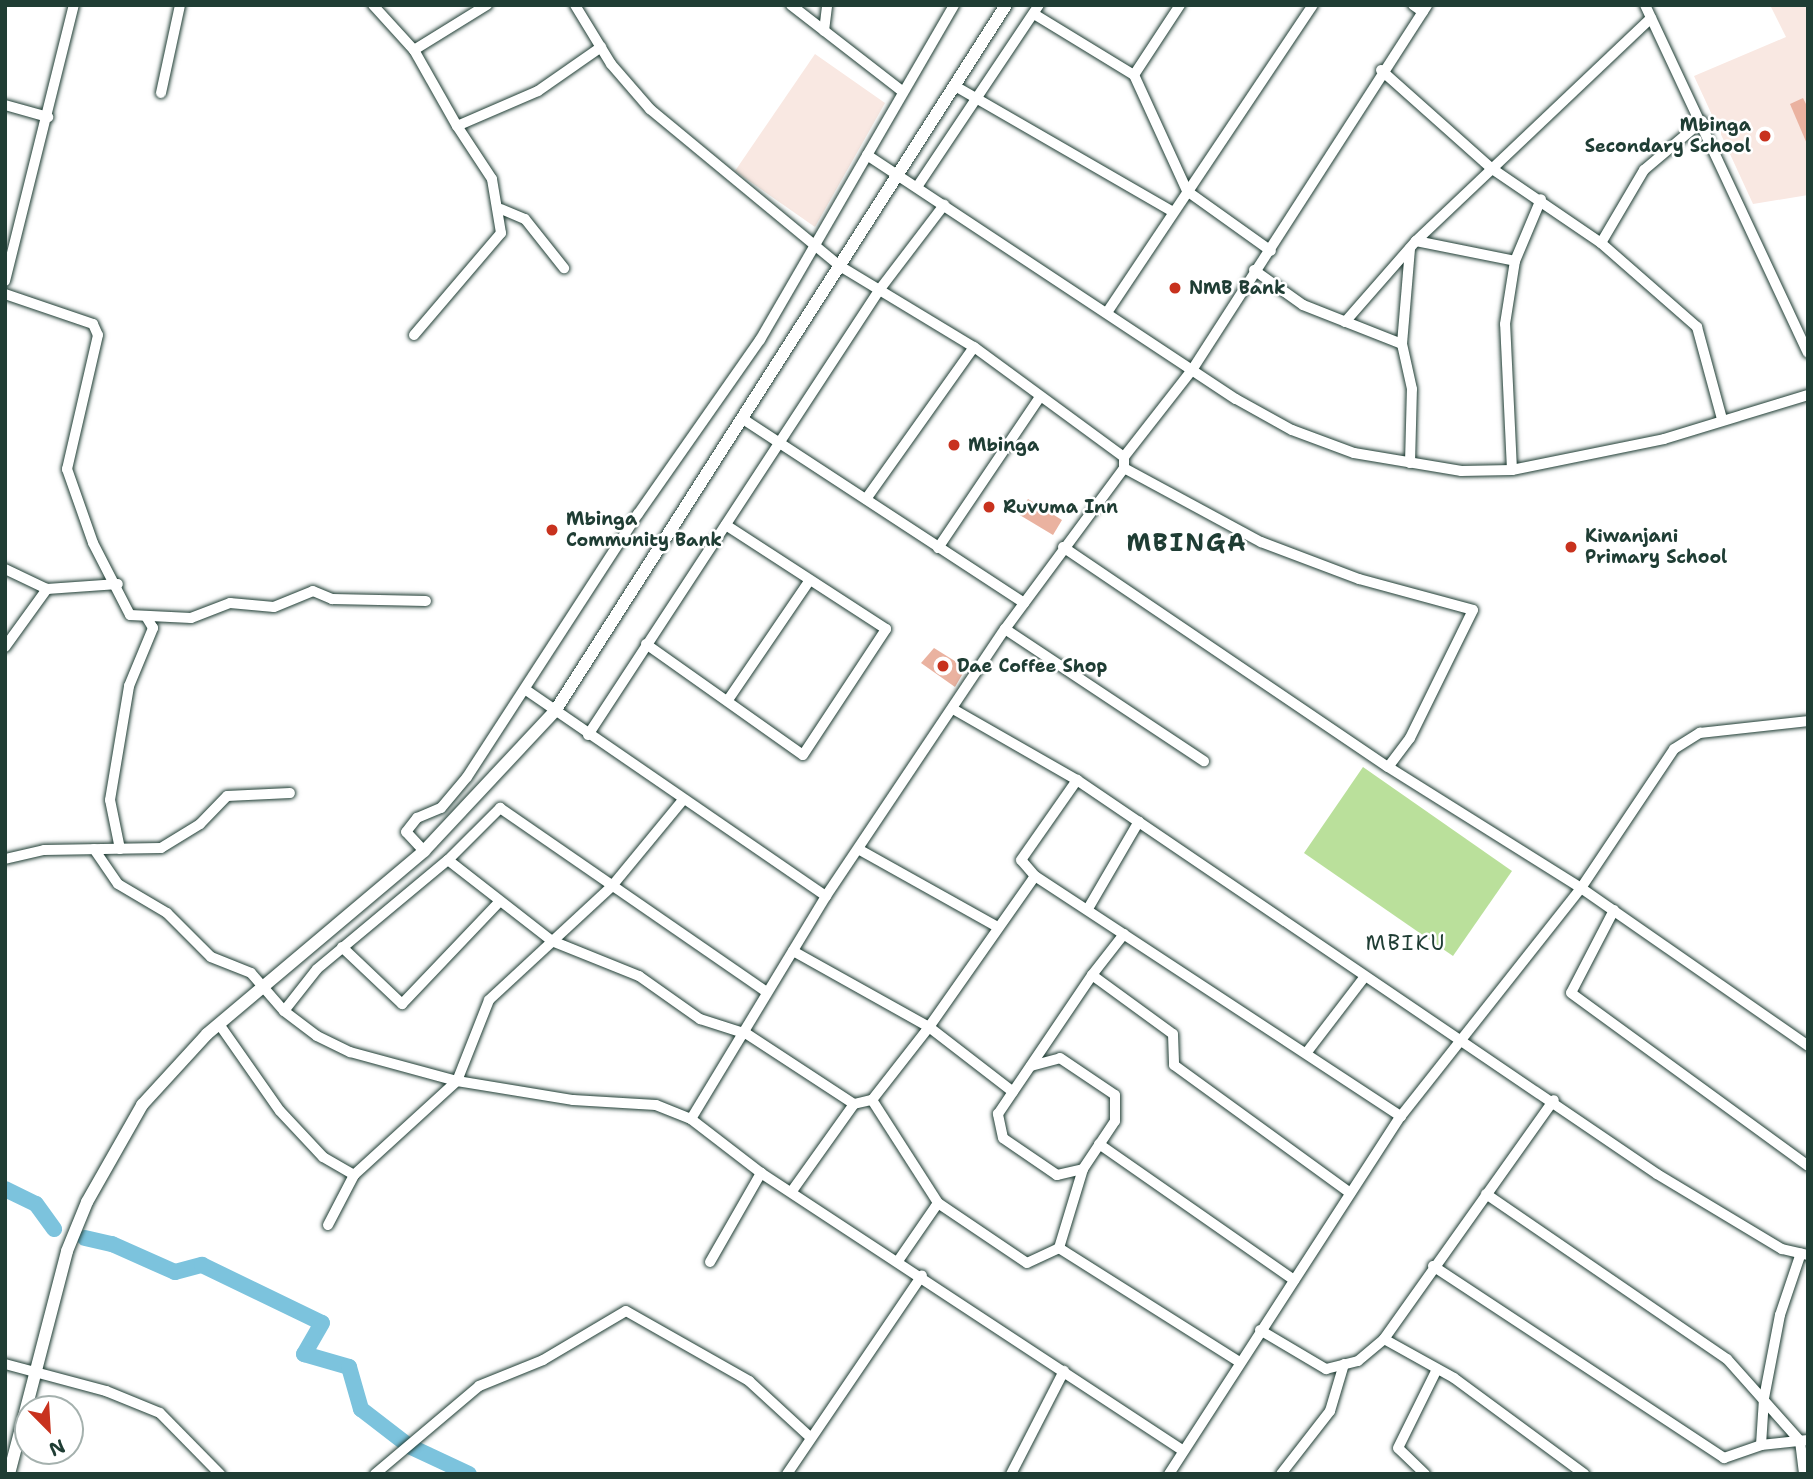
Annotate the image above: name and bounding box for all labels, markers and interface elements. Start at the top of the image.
place label: Mbinga Secondary School [1585,115,1751,158]
marker: Mbinga Secondary School [1757,128,1773,144]
place label: NMB Bank [1189,277,1286,299]
marker: NMB Bank [1167,280,1183,296]
place label: Mbinga [968,434,1039,456]
marker: Mbinga [946,437,962,453]
place label: Ruvuma Inn [1003,496,1118,518]
marker: Ruvuma Inn [981,499,997,515]
place label: Mbinga Community Bank [566,509,722,552]
marker: Mbinga Community Bank [544,522,560,538]
place label: Kiwanjani Primary School [1585,526,1727,568]
district label: MBINGA [1127,530,1247,558]
marker: Kiwanjani Primary School [1563,539,1579,555]
place label: Dae Coffee Shop [957,655,1107,677]
marker: Dae Coffee Shop [935,658,951,674]
district label: MBIKU [1366,930,1446,956]
north arrow [14,1395,84,1465]
text: N [45,1433,69,1462]

